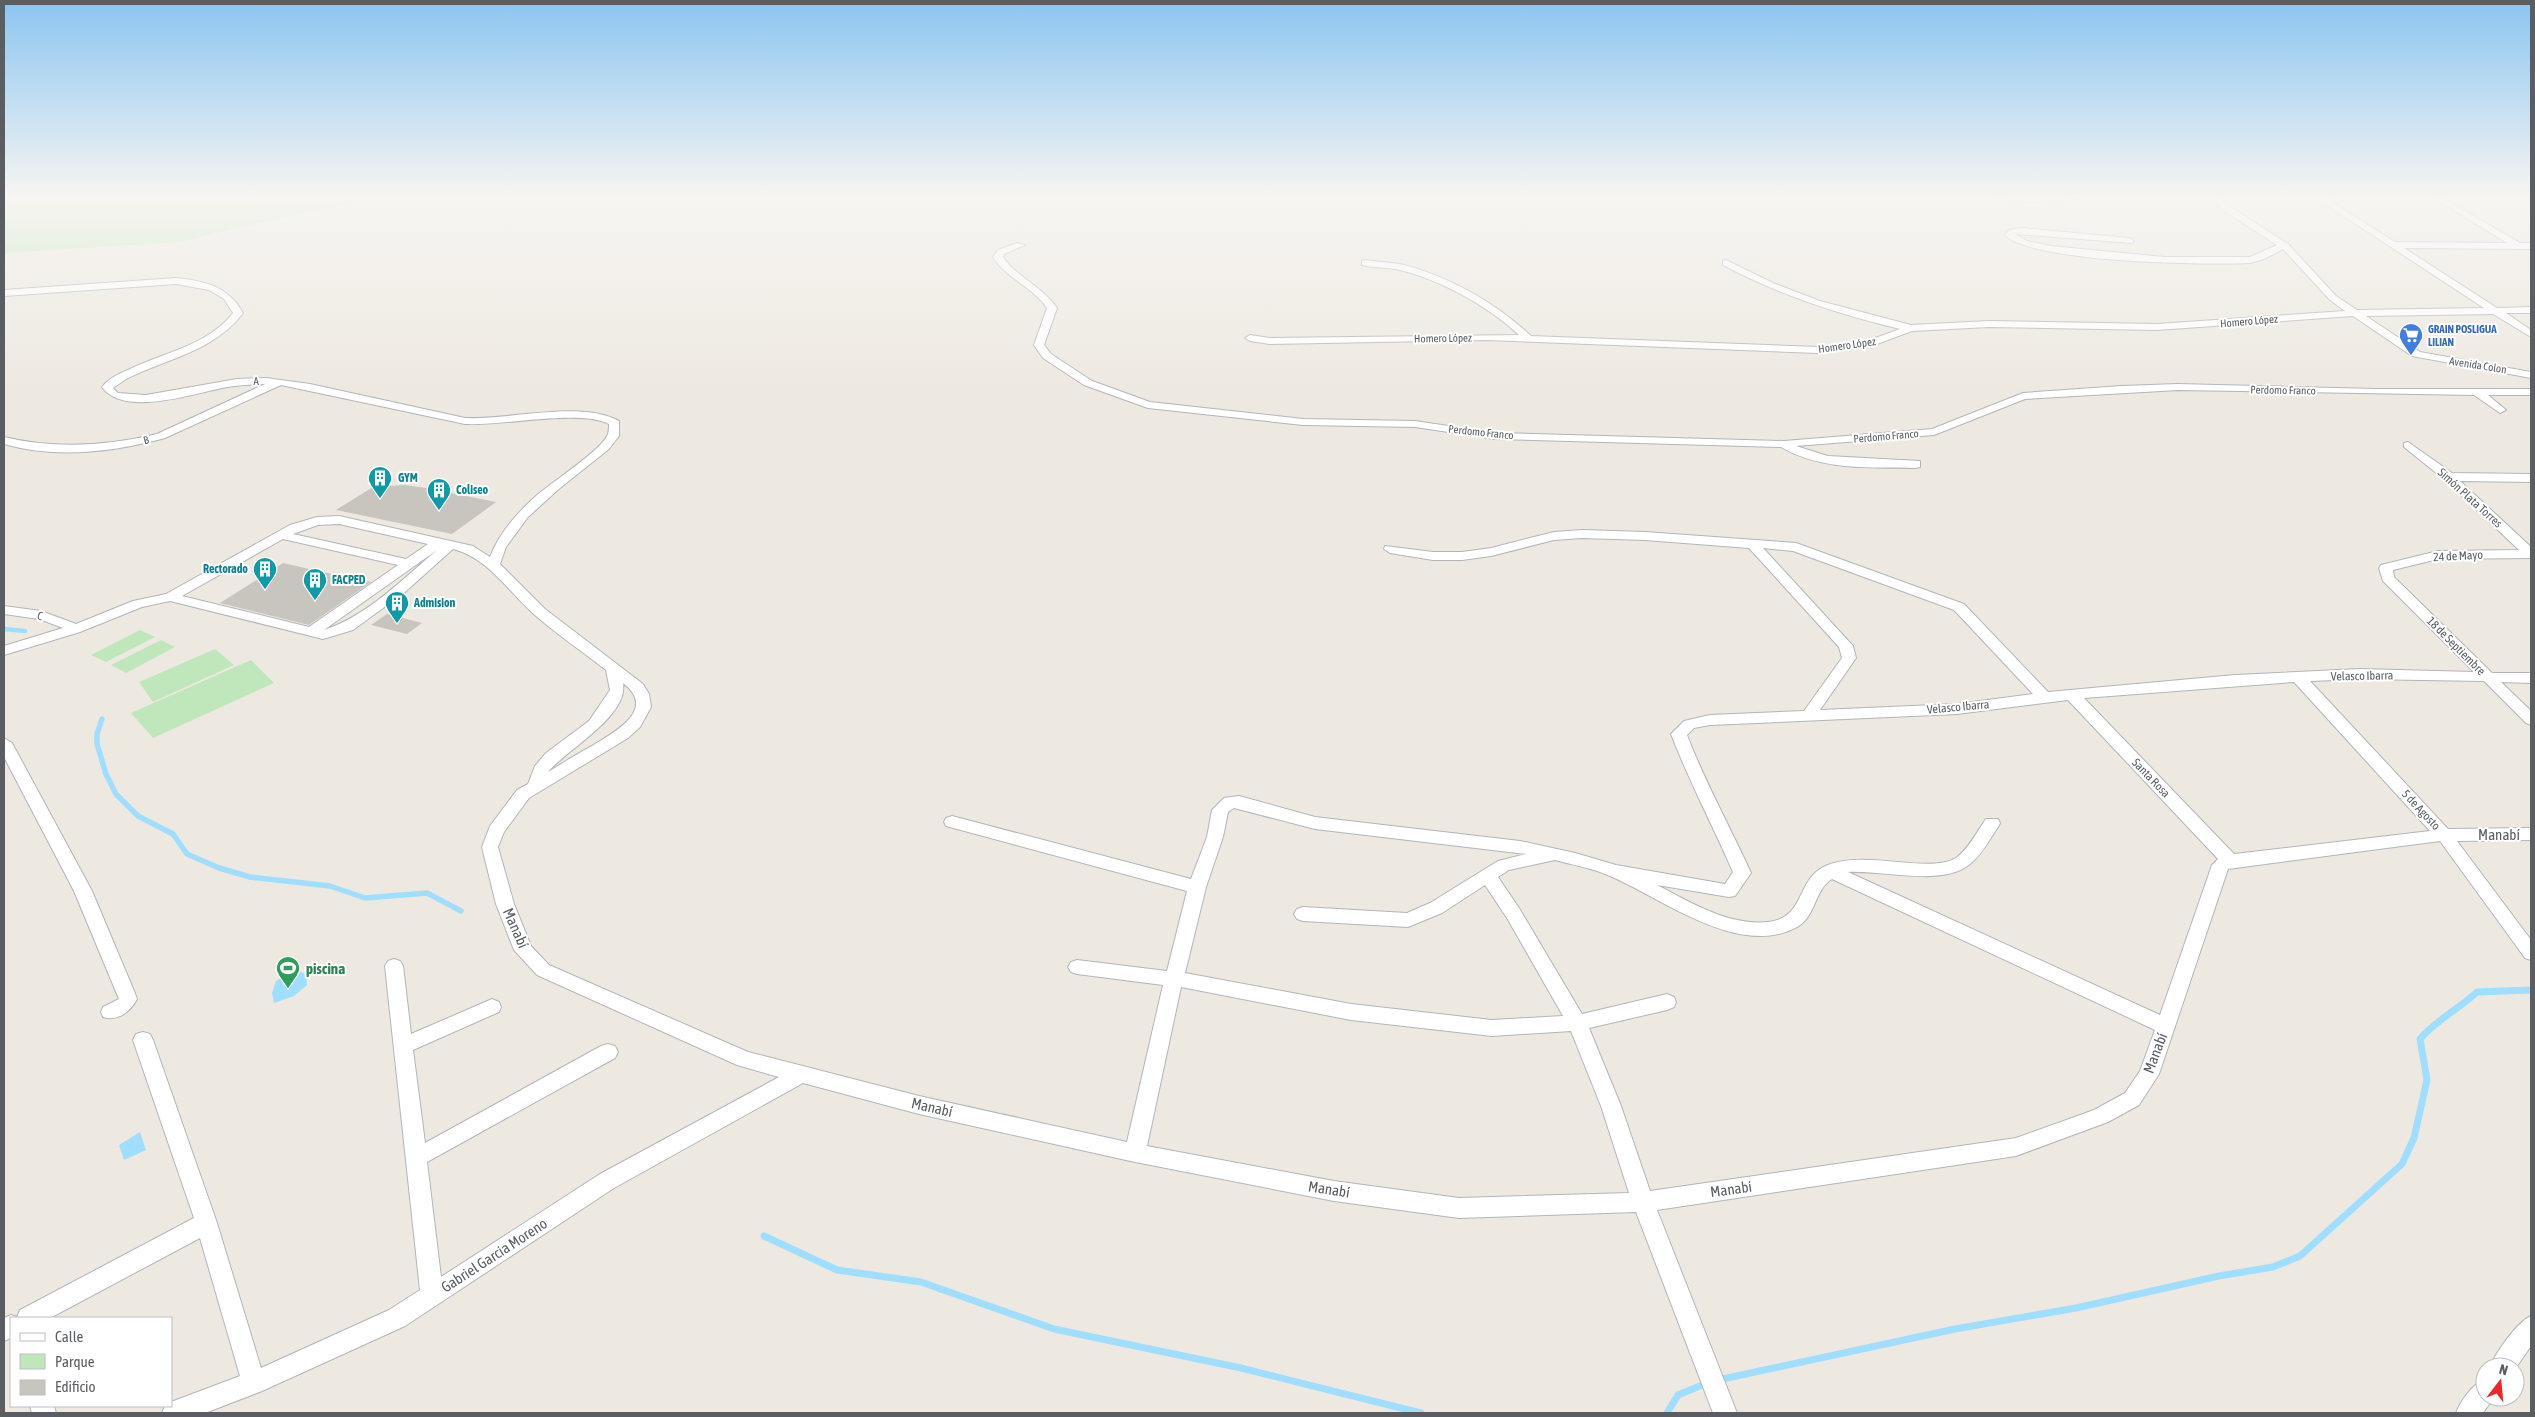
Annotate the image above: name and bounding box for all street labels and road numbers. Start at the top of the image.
street label: Homero López [2220,312,2278,330]
street label: Homero López [1414,331,1472,345]
street label: Homero López [1817,335,1877,355]
street label: Avenida Colon [2448,355,2508,375]
street label: A [253,375,259,387]
street label: Perdomo Franco [2250,383,2316,397]
street label: Perdomo Franco [1448,423,1514,441]
street label: Perdomo Franco [1853,427,1919,445]
street label: B [142,433,151,446]
street label: Simón Plata Torres [2435,465,2505,531]
street label: 24 de Mayo [2433,548,2484,564]
street label: C [36,609,45,624]
street label: 18 de Septiembre [2424,614,2488,678]
street label: Velasco Ibarra [2331,668,2393,684]
street label: Velasco Ibarra [1926,697,1990,717]
street label: Santa Rosa [2129,756,2173,800]
street label: 5 de Agosto [2399,787,2443,833]
street label: Manabí [2478,826,2520,843]
street label: Manabí [500,905,532,951]
street label: Manabí [2140,1030,2171,1076]
street label: Manabí [910,1094,955,1120]
street label: Manabí [1307,1177,1352,1201]
street label: Manabí [1709,1178,1753,1200]
street label: Gabriel Garcia Moreno [438,1214,550,1296]

